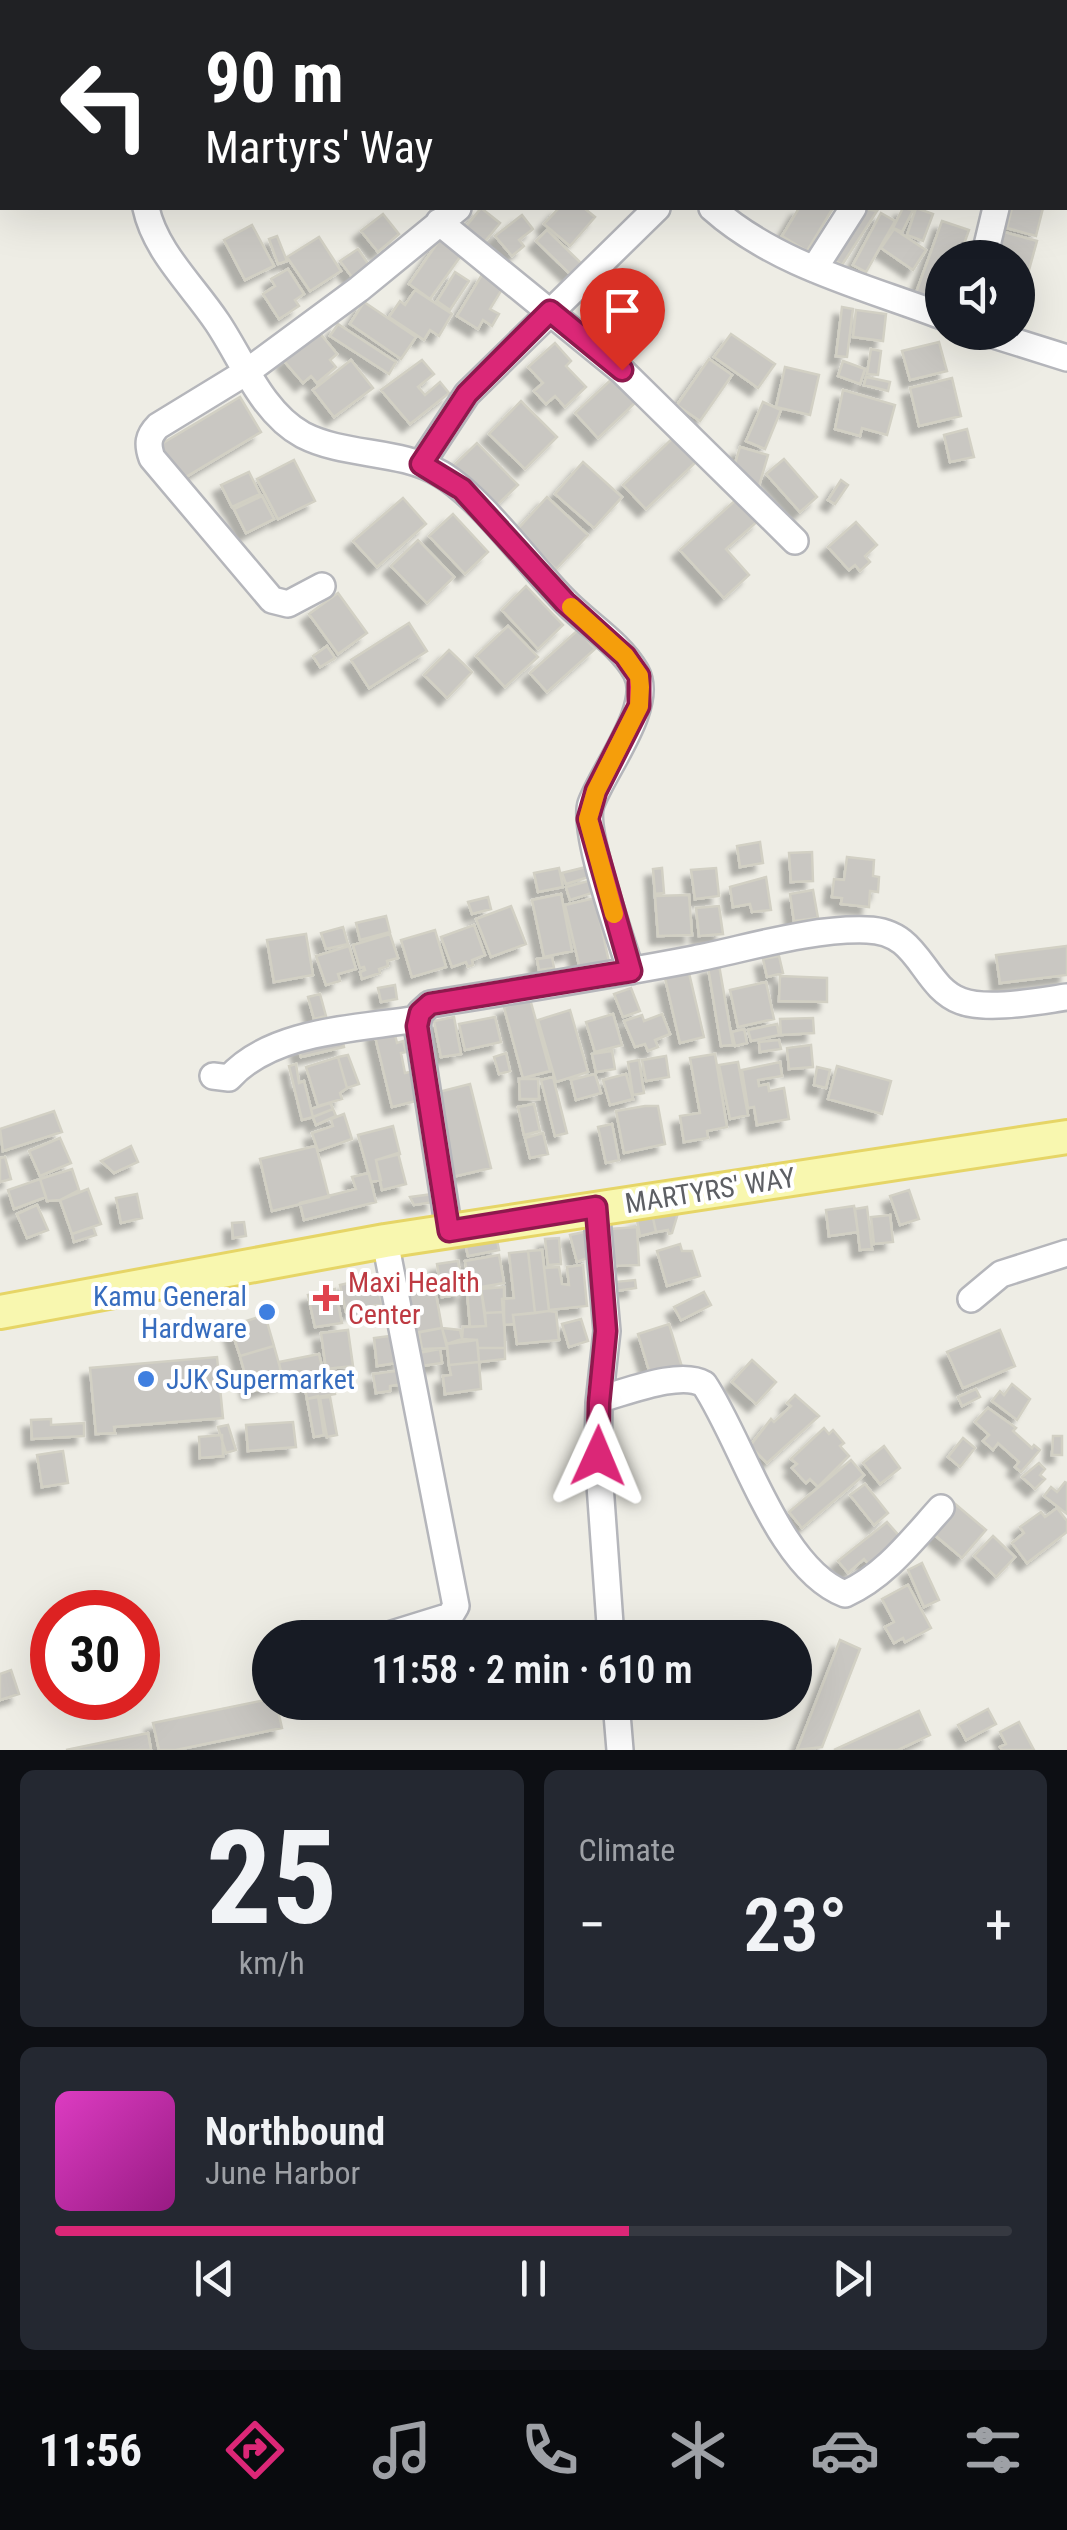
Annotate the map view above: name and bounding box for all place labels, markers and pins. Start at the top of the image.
pin [580,268,665,371]
place label: Maxi Health Center [348,1266,480,1331]
place label: Kamu General Hardware [93,1280,247,1345]
marker: Maxi Health Center [313,1285,339,1311]
marker: Kamu General Hardware [256,1301,278,1323]
place label: JJK Supermarket [166,1363,355,1396]
marker: JJK Supermarket [135,1368,157,1390]

